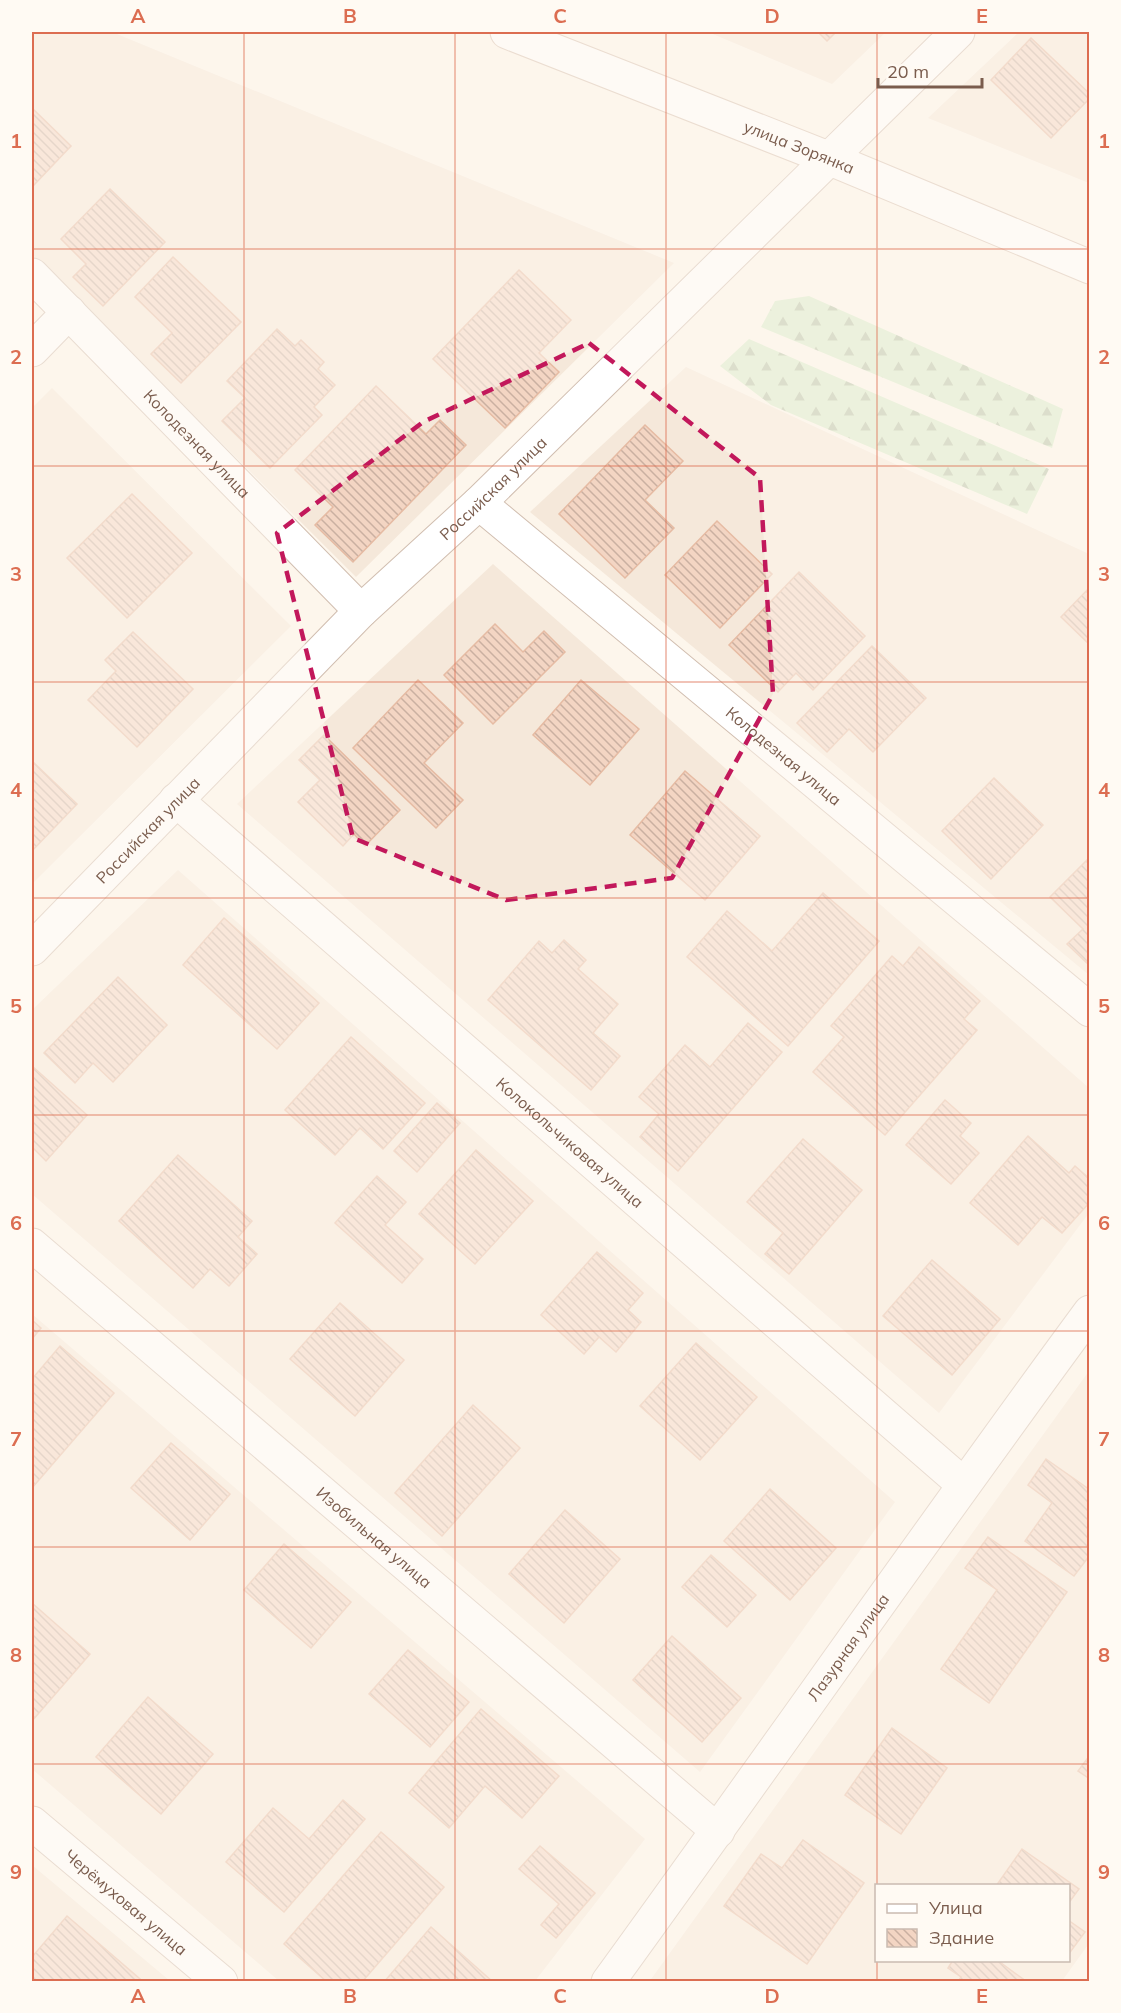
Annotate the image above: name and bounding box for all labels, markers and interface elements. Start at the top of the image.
text: A [131,3,146,28]
text: B [343,3,357,28]
text: C [553,3,567,28]
text: D [764,3,780,28]
text: E [976,3,988,28]
scale bar [878,51,982,89]
text: 20 m [887,60,929,83]
street label: улица Зорянка [741,116,857,178]
text: 1 [10,128,22,153]
text: 1 [1098,128,1110,153]
text: 2 [10,344,22,369]
text: 2 [1098,344,1110,369]
street label: Колодезная улица [140,385,255,502]
street label: Российская улица [435,432,551,544]
text: 3 [10,561,22,586]
text: 3 [1098,561,1110,586]
street label: Колодезная улица [722,702,846,810]
street label: Российская улица [92,773,204,887]
text: 4 [10,777,22,802]
text: 4 [1098,777,1110,802]
text: 5 [10,993,22,1018]
text: 5 [1098,993,1110,1018]
street label: Колокольчиковая улица [492,1073,648,1212]
text: 6 [10,1210,22,1235]
text: 6 [1098,1210,1110,1235]
text: 7 [10,1426,22,1451]
text: 7 [1098,1426,1110,1451]
street label: Изобильная улица [312,1482,436,1592]
street label: Лазурная улица [803,1589,893,1705]
text: 8 [10,1642,22,1667]
text: 8 [1098,1642,1110,1667]
street label: Черёмуховая улица [61,1845,192,1959]
text: 9 [10,1859,22,1884]
text: 9 [1098,1859,1110,1884]
legend [875,1884,1070,1962]
text: Улица [928,1896,983,1919]
text: Здание [929,1926,994,1949]
text: A [131,1983,146,2008]
text: B [343,1983,357,2008]
text: C [553,1983,567,2008]
text: D [764,1983,780,2008]
text: E [976,1983,988,2008]

